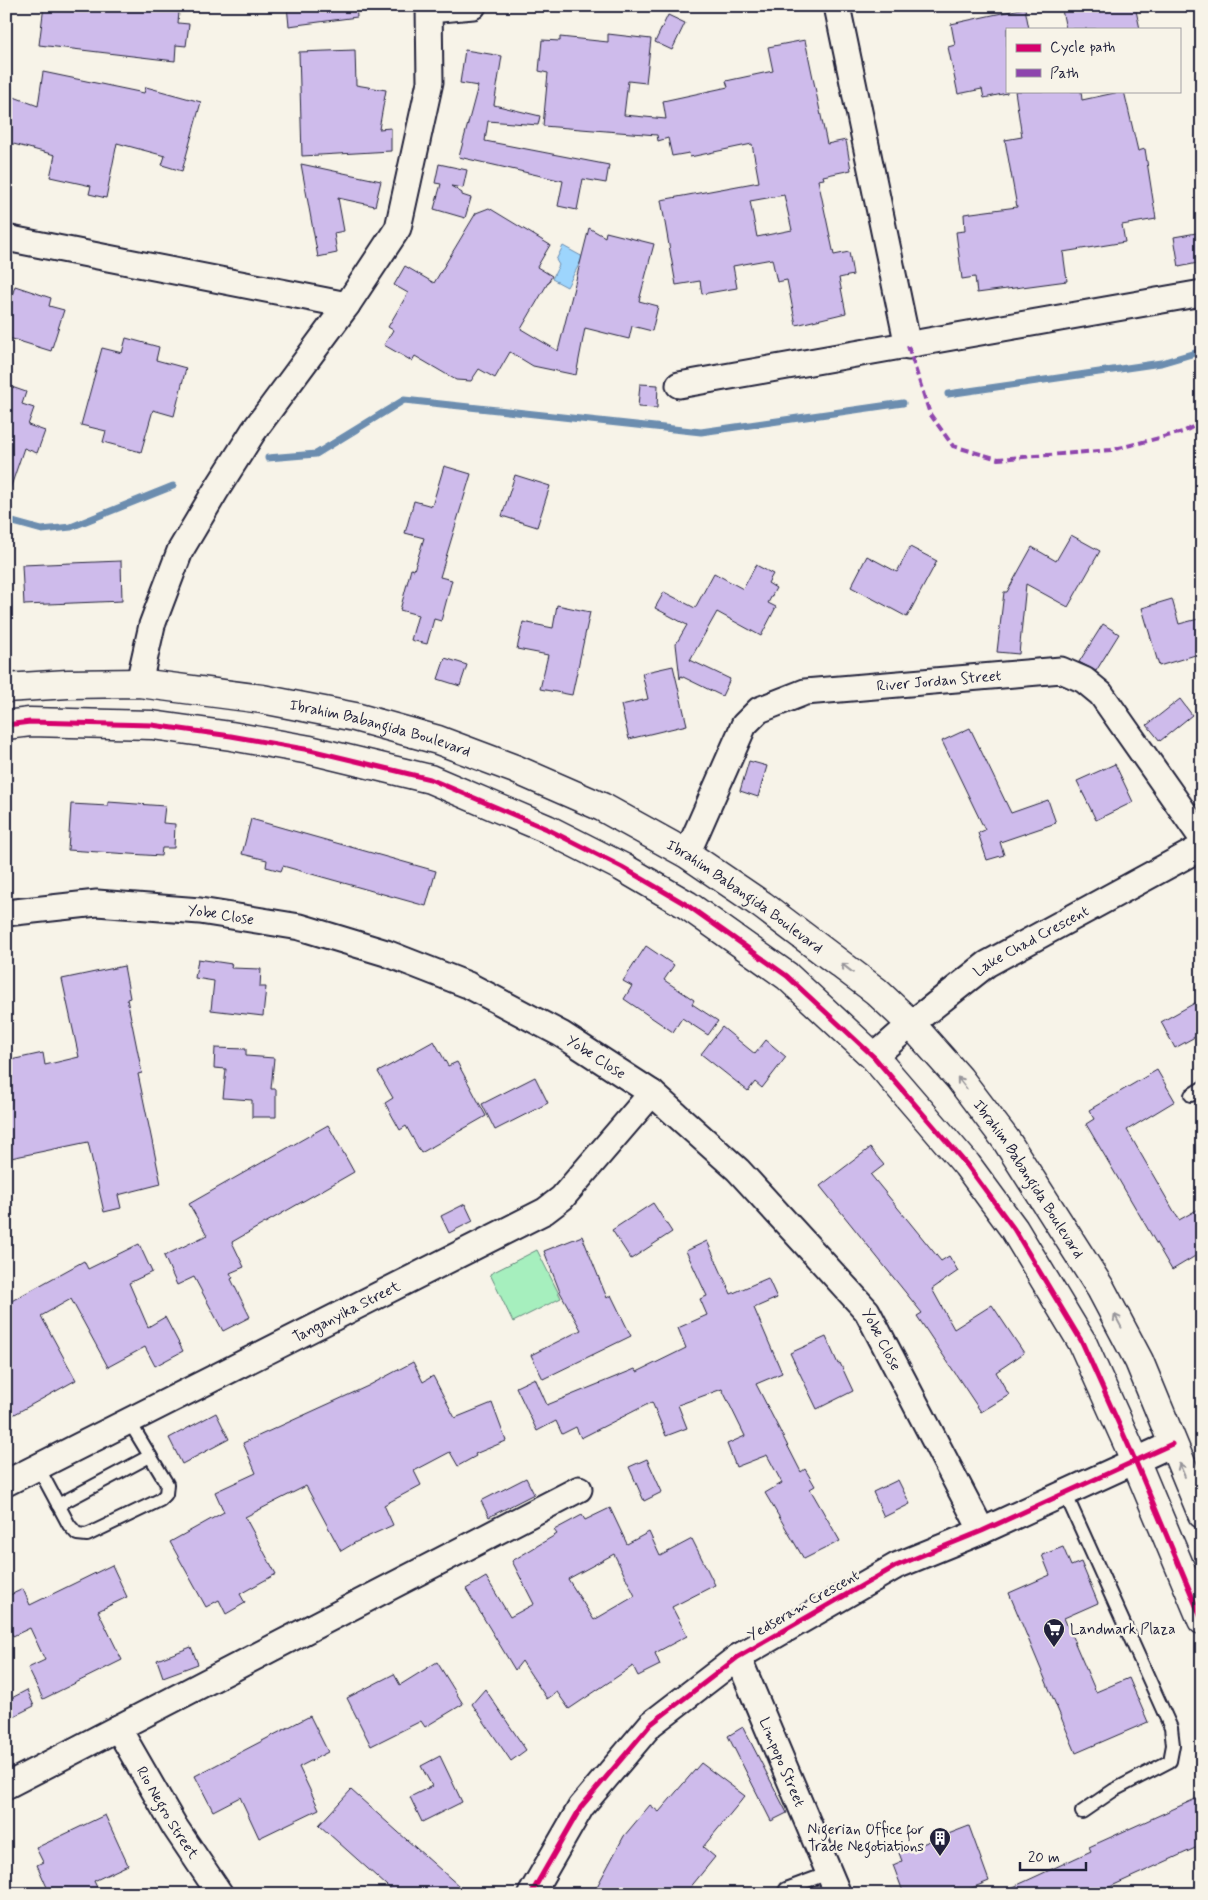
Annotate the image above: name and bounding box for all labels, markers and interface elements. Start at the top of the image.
legend [1006,28,1180,92]
text: Cycle path [1050,38,1115,58]
text: Path [1050,64,1079,84]
street label: River Jordan Street [876,666,1002,697]
street label: Ibrahim Babangida Boulevard [288,696,473,762]
street label: Ibrahim Babangida Boulevard [663,836,827,959]
street label: Yobe Close [187,901,256,931]
street label: Lake Chad Crescent [970,901,1093,982]
one-way arrow [841,963,854,974]
street label: Yobe Close [562,1031,629,1084]
one-way arrow [957,1076,968,1089]
street label: Ibrahim Babangida Boulevard [968,1096,1088,1263]
street label: Tanganyika Street [289,1277,404,1348]
street label: Yobe Close [856,1305,905,1374]
one-way arrow [1113,1313,1123,1328]
one-way arrow [1177,1463,1187,1478]
street label: Yedseram Crescent [744,1566,863,1646]
supermarket icon: Landmark Plaza [1042,1617,1066,1648]
place label: Landmark Plaza [1070,1620,1175,1640]
street label: Limpopo Street [754,1715,809,1811]
street label: Rio Negro Street [131,1763,203,1863]
place label: Nigerian Office for Trade Negotiations [807,1820,924,1858]
building icon: Nigerian Office for Trade Negotiations [928,1826,952,1857]
scale bar [1020,1840,1087,1872]
text: 20 m [1028,1848,1060,1868]

